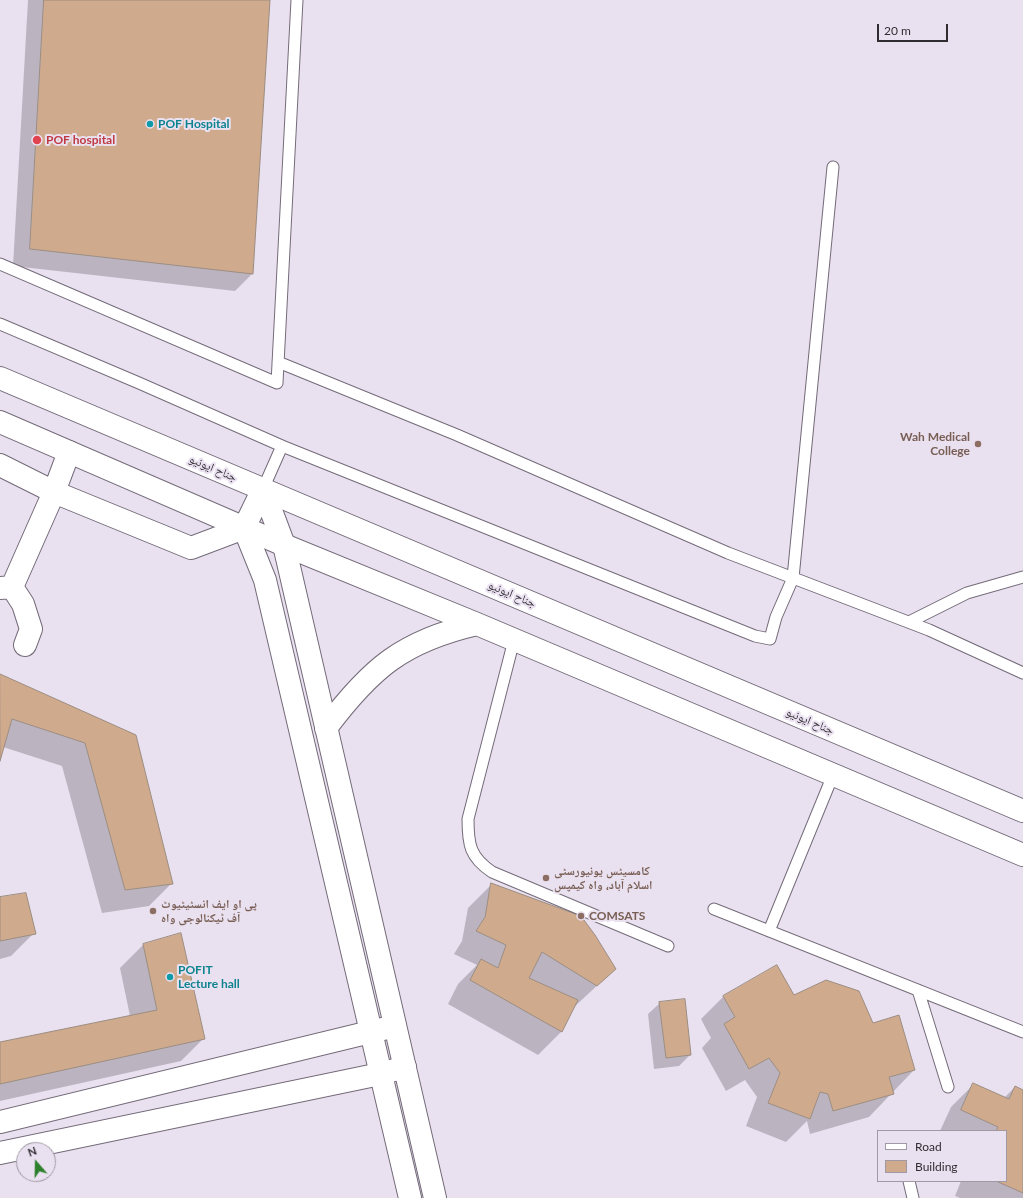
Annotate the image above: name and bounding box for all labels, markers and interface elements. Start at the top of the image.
scale bar [879,16,950,42]
text: 20 m [884,23,911,38]
place label: POF Hospital [158,117,229,131]
marker: POF Hospital [145,119,155,129]
place label: POF hospital [46,133,115,147]
marker: POF hospital [31,134,43,146]
place label: Wah Medical College [900,430,970,458]
marker: Wah Medical College [973,439,983,449]
street label: جناح ایونیو [187,451,239,485]
street label: جناح ایونیو [486,577,538,611]
street label: جناح ایونیو [784,704,836,738]
place label: کامسیٹس یونیورسٹی اسلام آباد، واہ کیمپس [554,864,653,892]
marker: کامسیٹس یونیورسٹی اسلام آباد، واہ کیمپس [541,873,551,883]
place label: پی او ایف انسٹیٹیوٹ آف ٹیکنالوجی واہ [161,897,257,925]
marker: پی او ایف انسٹیٹیوٹ آف ٹیکنالوجی واہ [148,906,158,916]
place label: COMSATS [589,909,645,923]
marker: COMSATS [576,911,586,921]
place label: POFIT Lecture hall [178,963,240,991]
marker: POFIT Lecture hall [165,972,175,982]
legend [877,1130,1007,1182]
text: Road [915,1139,942,1154]
north arrow [16,1142,56,1182]
text: N [26,1144,38,1159]
text: Building [915,1159,958,1174]

